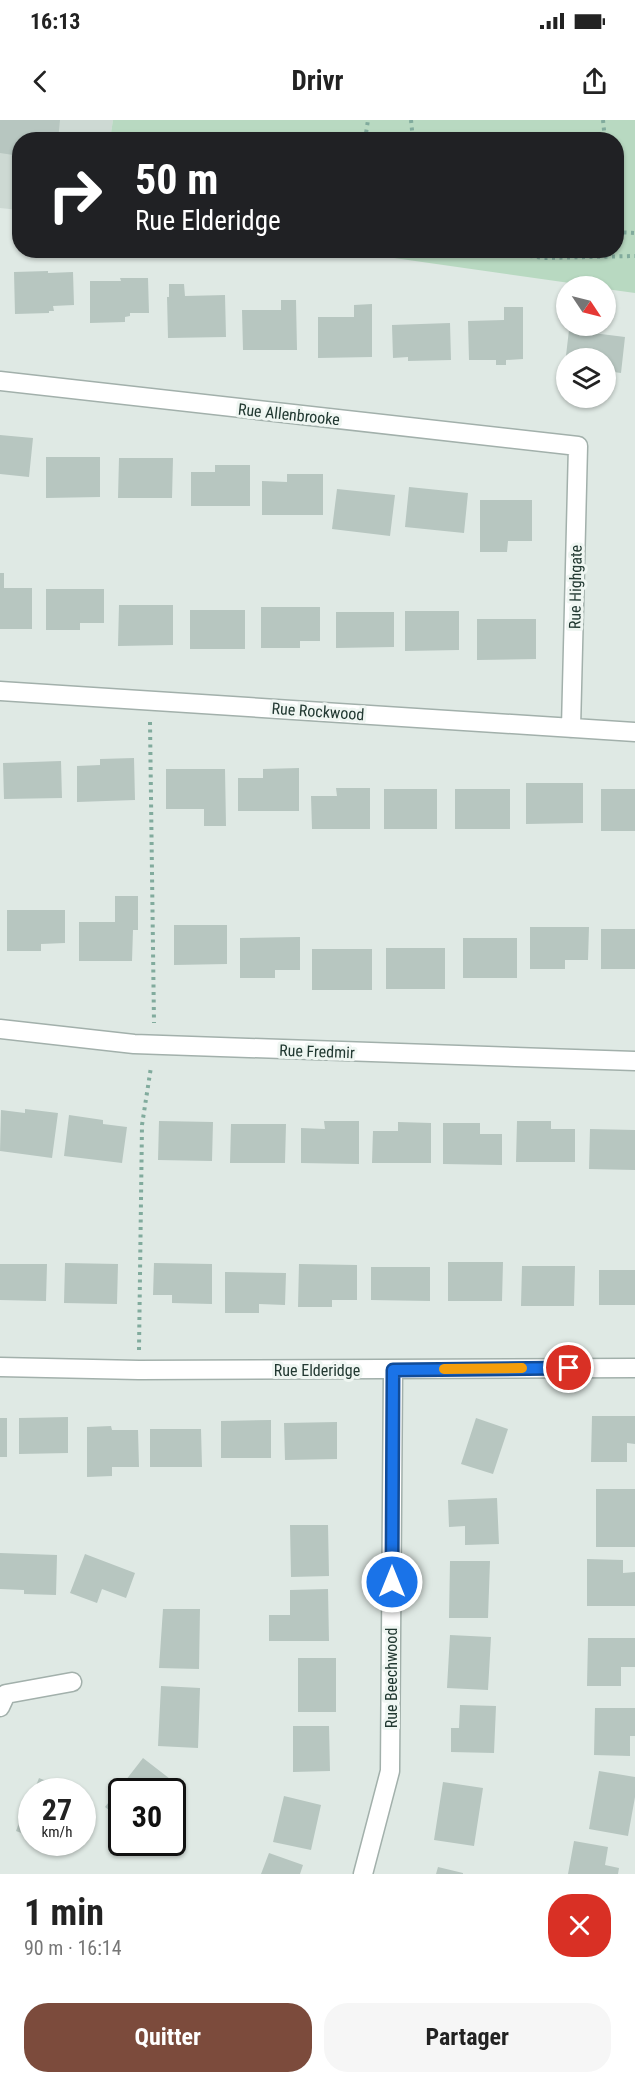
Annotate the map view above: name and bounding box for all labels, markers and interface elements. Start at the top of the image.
text: 16:13 [30,9,81,34]
icon: back [24,65,57,98]
text: Drivr [291,65,344,97]
icon: share [578,65,611,98]
text: 50 m [135,155,218,204]
icon: right [36,156,114,234]
text: Rue Elderidge [135,205,281,237]
north arrow [556,276,616,336]
map controls [556,276,616,408]
button: layers [556,348,616,408]
street label: Rue Allenbrooke [237,400,341,429]
street label: Rue Highgate [565,545,586,629]
street label: Rue Rockwood [271,699,365,724]
street label: Rue Fredmir [279,1041,355,1062]
pin [543,1342,594,1393]
icon: arrive [552,1351,585,1384]
street label: Rue Elderidge [274,1361,360,1380]
position arrow [360,1550,424,1614]
street label: Rue Beechwood [382,1628,401,1728]
speed limit sign: 30 [108,1778,186,1856]
text: 27 [42,1792,72,1827]
text: km/h [42,1823,72,1841]
text: 1 min [24,1892,104,1934]
button: close [548,1894,611,1957]
text: 90 m · 16:14 [24,1936,122,1960]
button: Quitter [24,2003,312,2072]
button: Partager [324,2003,611,2072]

